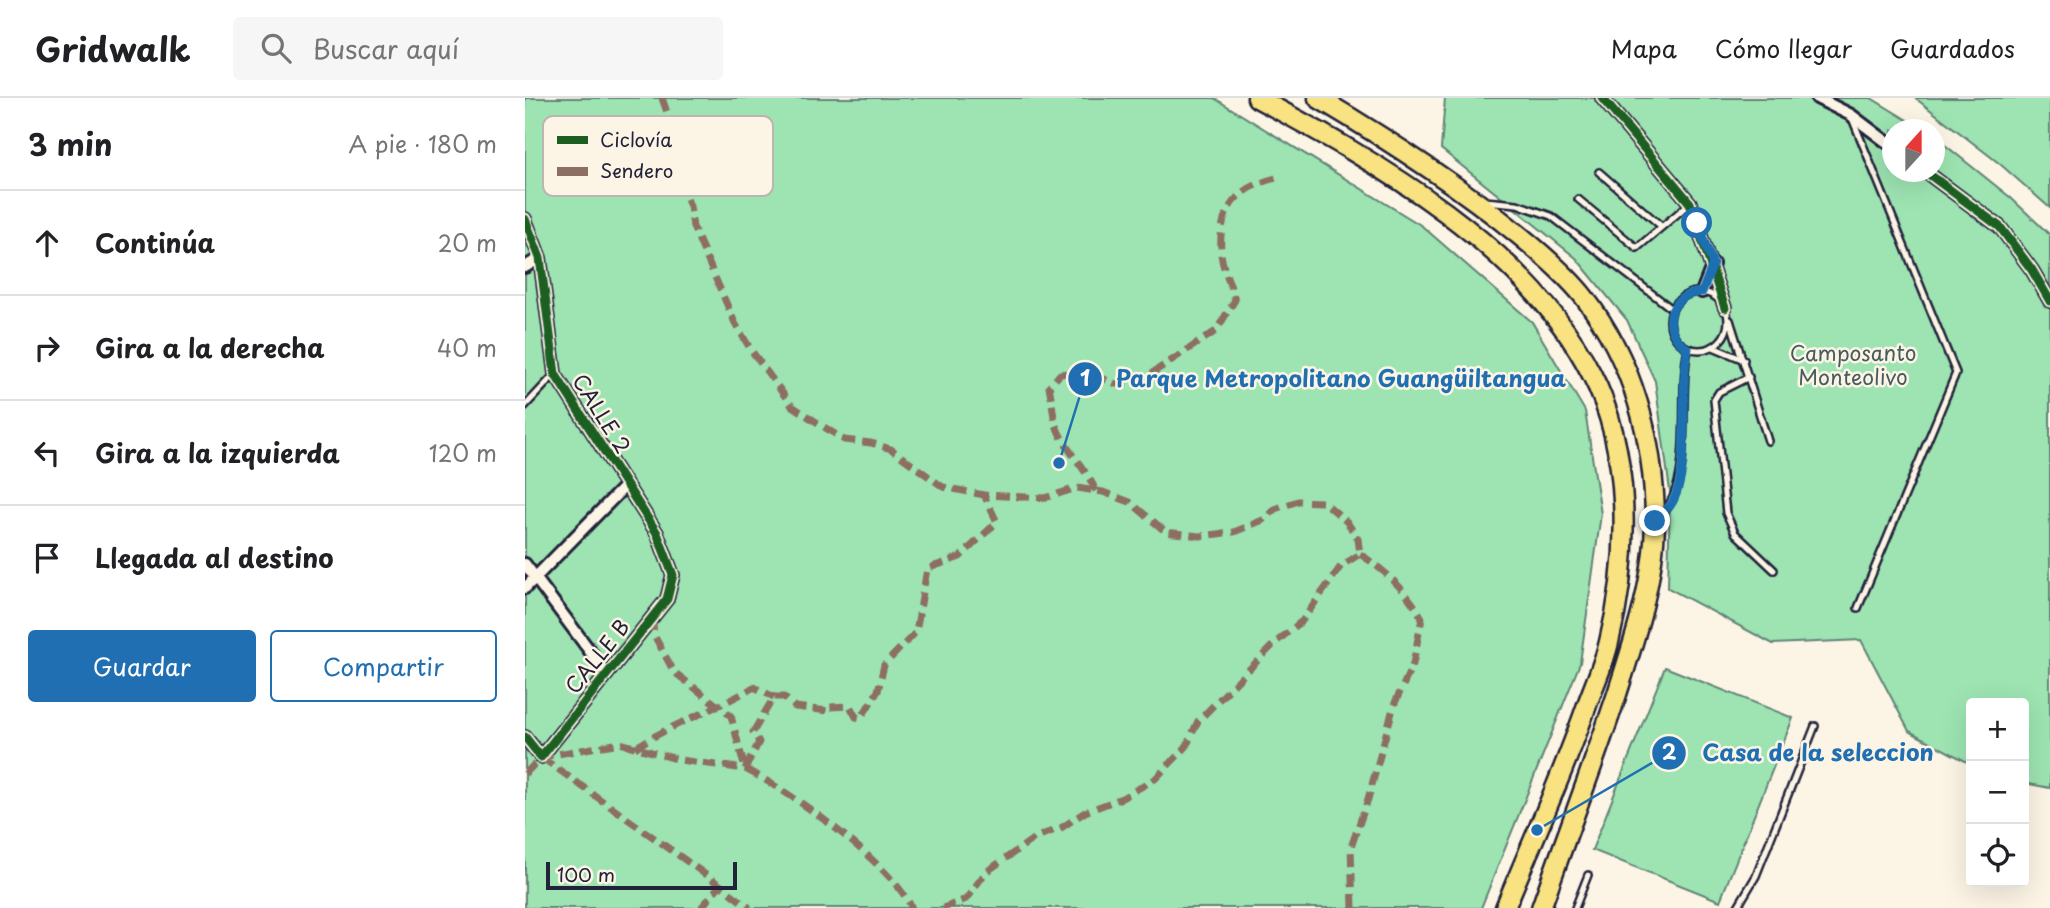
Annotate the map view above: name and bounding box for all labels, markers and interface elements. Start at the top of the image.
search box [233,17,723,80]
text: Gridwalk [35,23,191,73]
icon: search [257,29,295,67]
text: Buscar aquí [313,29,459,68]
text: Mapa [1611,30,1677,66]
text: Cómo llegar [1715,30,1852,66]
text: Guardados [1890,30,2015,66]
legend [543,116,773,196]
north arrow [1882,119,1945,182]
text: 3 min [28,121,113,166]
text: Ciclovía [600,125,672,153]
text: A pie · 180 m [348,126,497,161]
text: Sendero [600,156,673,184]
route start [1681,207,1712,238]
text: Continúa [95,223,215,262]
icon: ahead [28,224,66,262]
text: 20 m [438,225,497,260]
text: Gira a la derecha [95,328,325,367]
icon: right [28,329,66,367]
text: 40 m [437,330,497,365]
park label: Camposanto Monteolivo [1790,336,1916,392]
callout: Parque Metropolitano Guangüiltangua [1067,357,1580,401]
text: Parque Metropolitano Guangüiltangua [1116,360,1567,395]
text: 1 [1080,361,1090,393]
street label: CALLE 2 [566,367,640,459]
text: Gira a la izquierda [95,433,340,472]
icon: left [28,434,66,472]
text: 120 m [429,435,497,470]
route end [1639,505,1670,536]
text: Llegada al destino [95,538,334,577]
icon: arrive [28,539,66,577]
street label: CALLE B [556,612,636,700]
button: Guardar [28,630,256,702]
button: Compartir [270,630,497,702]
map controls [1966,698,2029,887]
button: + [1966,698,2029,761]
callout: Casa de la seleccion [1652,731,1948,775]
text: Casa de la seleccion [1702,734,1934,769]
text: 2 [1662,735,1677,767]
button: − [1966,761,2029,824]
button: locate [1966,824,2029,887]
scale bar [546,859,737,891]
text: 100 m [557,860,615,888]

